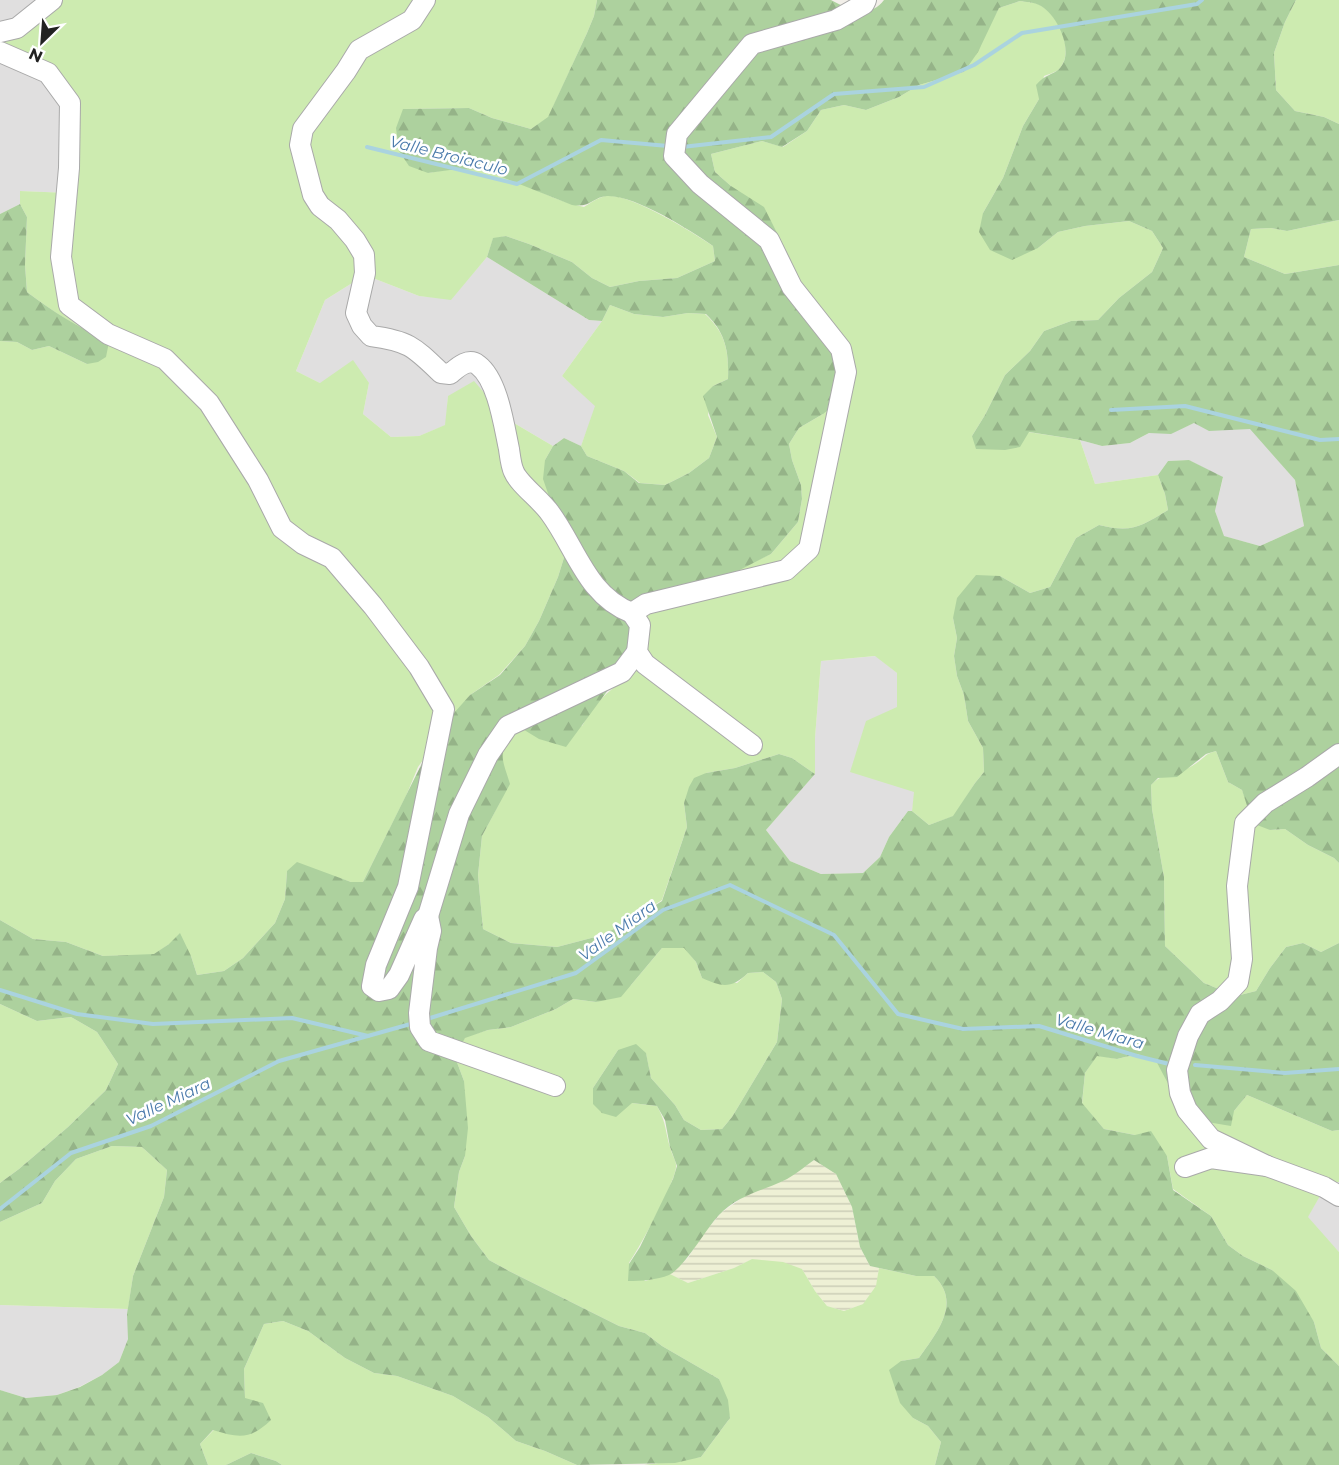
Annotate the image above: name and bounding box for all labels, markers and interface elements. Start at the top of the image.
north arrow [12,12,72,72]
text: N [26,44,46,66]
water label: Valle Broiaculo [388,132,510,179]
water label: Valle Miara [575,896,660,965]
water label: Valle Miara [1053,1010,1146,1053]
water label: Valle Miara [123,1074,214,1129]

